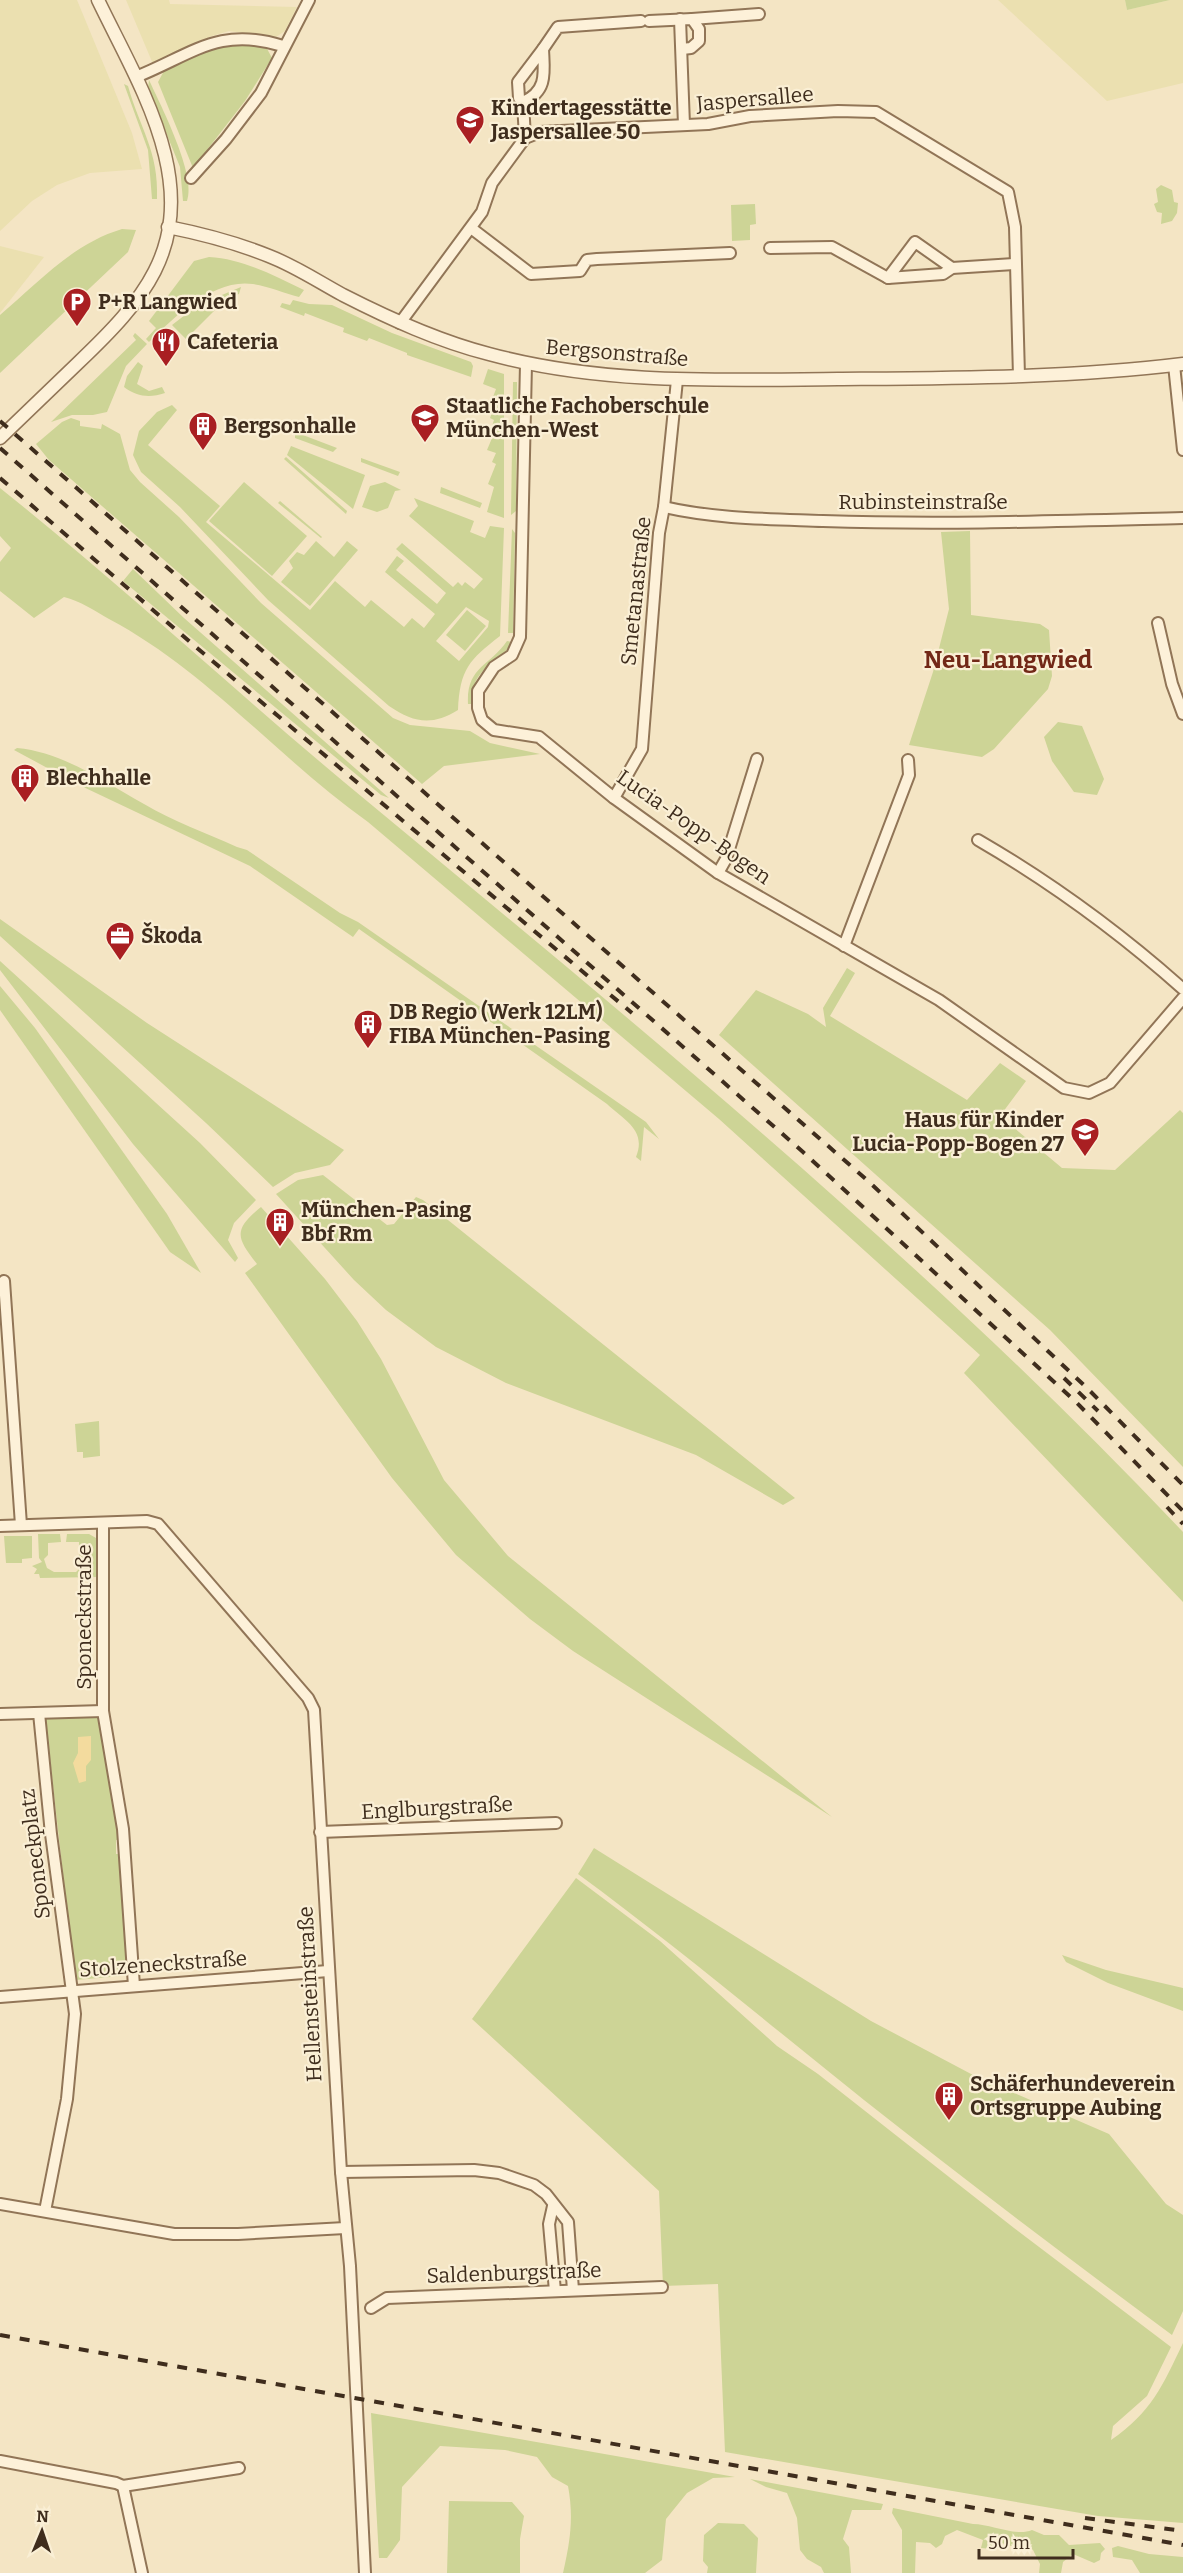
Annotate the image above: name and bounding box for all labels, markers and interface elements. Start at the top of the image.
street label: Jaspersallee [694,81,815,117]
place label: Kindertagesstätte Jaspersallee 50 [490,95,672,145]
school or university icon: Kindertagesstätte Jaspersallee 50 [454,104,486,146]
parking icon: P+R Langwied [61,286,93,328]
place label: P+R Langwied [98,289,238,315]
restaurant icon: Cafeteria [150,326,182,368]
place label: Cafeteria [187,329,279,355]
street label: Bergsonstraße [544,334,690,372]
place label: Staatliche Fachoberschule München-West [446,393,709,443]
school or university icon: Staatliche Fachoberschule München-West [409,402,441,444]
building icon: Bergsonhalle [187,410,219,452]
place label: Bergsonhalle [224,413,356,439]
street label: Rubinsteinstraße [838,489,1008,515]
street label: Smetanastraße [615,515,657,667]
district label: Neu-Langwied [924,646,1093,674]
building icon: Blechhalle [9,762,41,804]
street label: Lucia-Popp-Bogen [612,764,776,890]
place label: Blechhalle [46,765,151,791]
office icon: Škoda [104,920,136,962]
place label: Škoda [141,921,202,949]
place label: DB Regio (Werk 12LM) FIBA München-Pasing [389,999,610,1049]
building icon: DB Regio (Werk 12LM) FIBA München-Pasing [352,1008,384,1050]
place label: Haus für Kinder Lucia-Popp-Bogen 27 [852,1107,1065,1157]
school or university icon: Haus für Kinder Lucia-Popp-Bogen 27 [1069,1116,1101,1158]
place label: München-Pasing Bbf Rm [301,1197,471,1247]
building icon: München-Pasing Bbf Rm [264,1206,296,1248]
street label: Sponeckstraße [71,1544,97,1690]
street label: Sponeckplatz [14,1788,56,1920]
street label: Englburgstraße [360,1791,514,1825]
street label: Hellensteinstraße [292,1906,328,2082]
street label: Stolzeneckstraße [78,1945,248,1983]
place label: Schäferhundeverein Ortsgruppe Aubing [970,2071,1175,2121]
building icon: Schäferhundeverein Ortsgruppe Aubing [933,2080,965,2122]
street label: Saldenburgstraße [426,2257,602,2289]
north arrow [12,2501,72,2561]
text: N [36,2507,49,2526]
scale bar [979,2522,1074,2560]
text: 50 m [988,2532,1030,2554]

